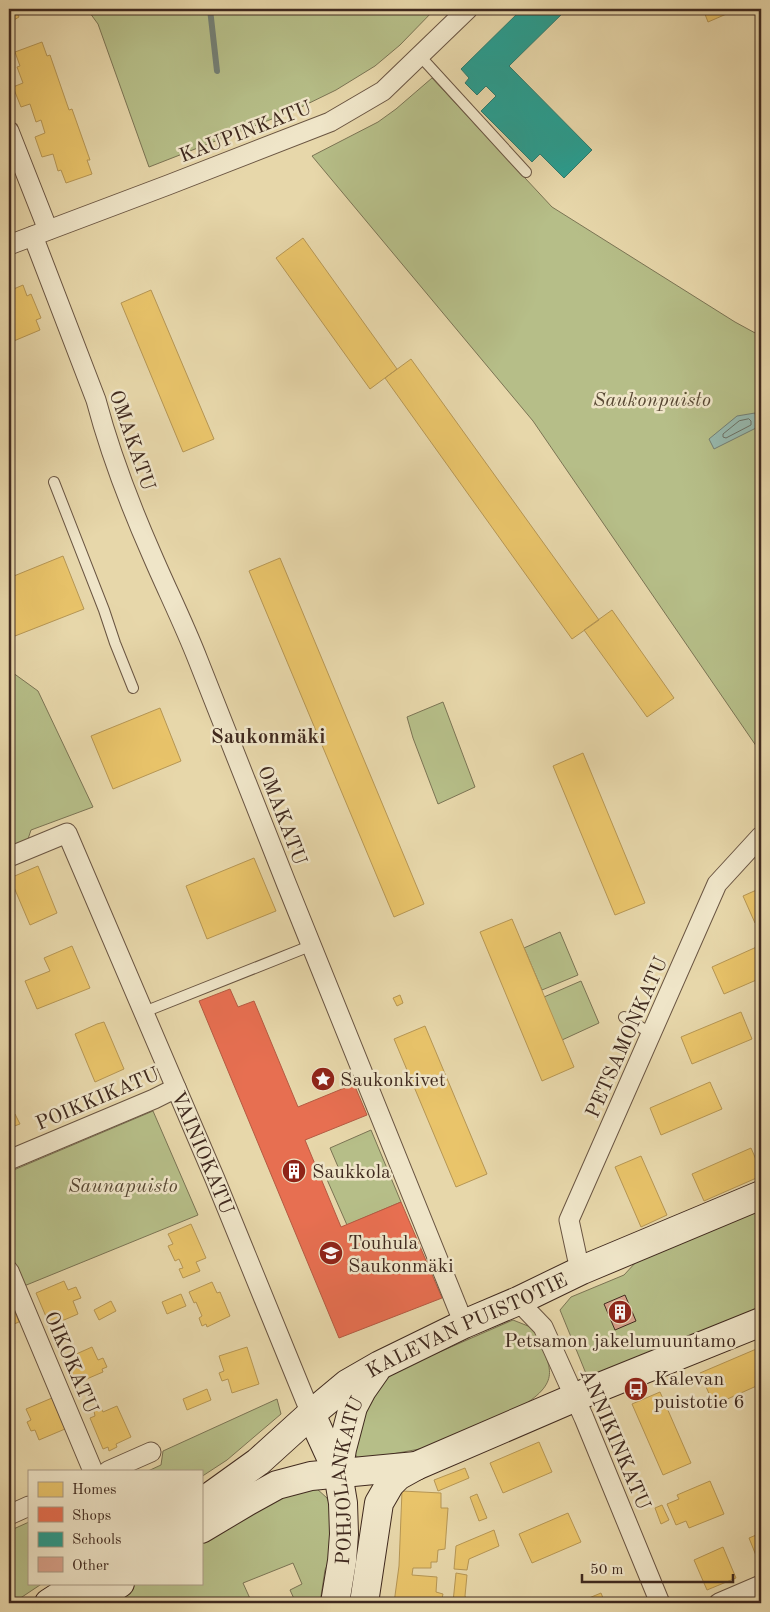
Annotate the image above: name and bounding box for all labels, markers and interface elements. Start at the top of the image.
street label: KAUPINKATU [177,98,315,167]
street label: OMAKATU [105,388,158,494]
park label: Saukonpuisto [593,391,711,411]
district label: Saukonmäki [211,727,325,748]
street label: OMAKATU [253,763,309,868]
street label: PETSAMONKATU [583,954,672,1121]
street label: POIKKIKATU [33,1065,163,1135]
place icon: Saukonkivet [310,1066,336,1092]
place label: Saukonkivet [340,1071,446,1091]
street label: VAINIOKATU [167,1089,236,1218]
building icon: Saukkola [281,1158,307,1184]
place label: Saukkola [312,1163,391,1183]
park label: Saunapuisto [68,1177,178,1197]
place label: Touhula Saukonmäki [348,1234,454,1277]
school or university icon: Touhula Saukonmäki [318,1240,344,1266]
street label: KALEVAN PUISTOTIE [363,1271,571,1383]
building icon: Petsamon jakelumuuntamo [607,1299,633,1325]
street label: OIKOKATU [40,1309,101,1417]
place label: Petsamon jakelumuuntamo [504,1332,736,1352]
street label: ANNIKINKATU [575,1366,653,1513]
place label: Kalevan puistotie 6 [654,1370,745,1413]
bus stop icon: Kalevan puistotie 6 [623,1376,649,1402]
street label: POHJOLANKATU [329,1394,369,1566]
legend [28,1470,202,1584]
text: Homes [72,1483,117,1498]
text: Shops [72,1509,111,1524]
text: Schools [72,1533,121,1548]
scale bar [582,1552,734,1584]
text: Other [72,1559,109,1574]
text: 50 m [590,1563,624,1578]

